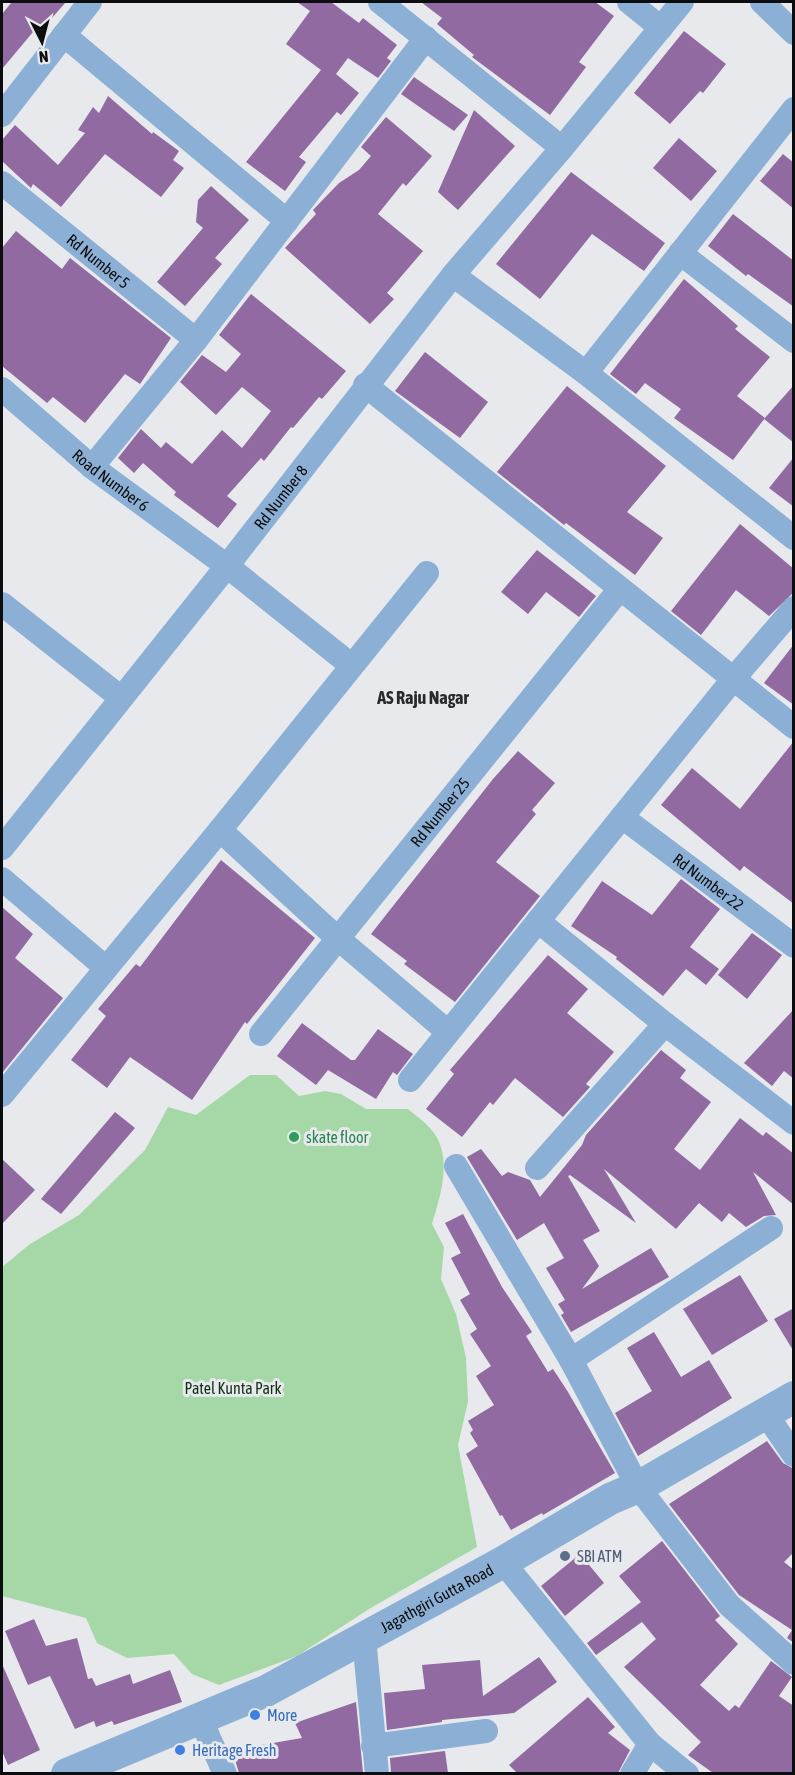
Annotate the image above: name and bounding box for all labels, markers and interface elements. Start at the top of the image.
north arrow [12,12,72,72]
text: N [38,47,49,66]
street label: Rd Number 5 [63,230,134,292]
street label: Road Number 6 [69,445,152,515]
street label: Rd Number 8 [250,462,311,533]
district label: AS Raju Nagar [376,687,469,708]
street label: Rd Number 25 [407,774,473,850]
street label: Rd Number 22 [670,850,747,914]
place label: skate floor [306,1128,369,1146]
marker: skate floor [287,1130,301,1144]
park label: Patel Kunta Park [184,1379,282,1397]
place label: SBI ATM [577,1547,623,1565]
marker: SBI ATM [558,1549,572,1563]
street label: Jagathgiri Gutta Road [377,1560,496,1636]
place label: More [267,1706,297,1724]
marker: More [248,1708,262,1722]
place label: Heritage Fresh [192,1741,277,1760]
marker: Heritage Fresh [173,1743,187,1757]

